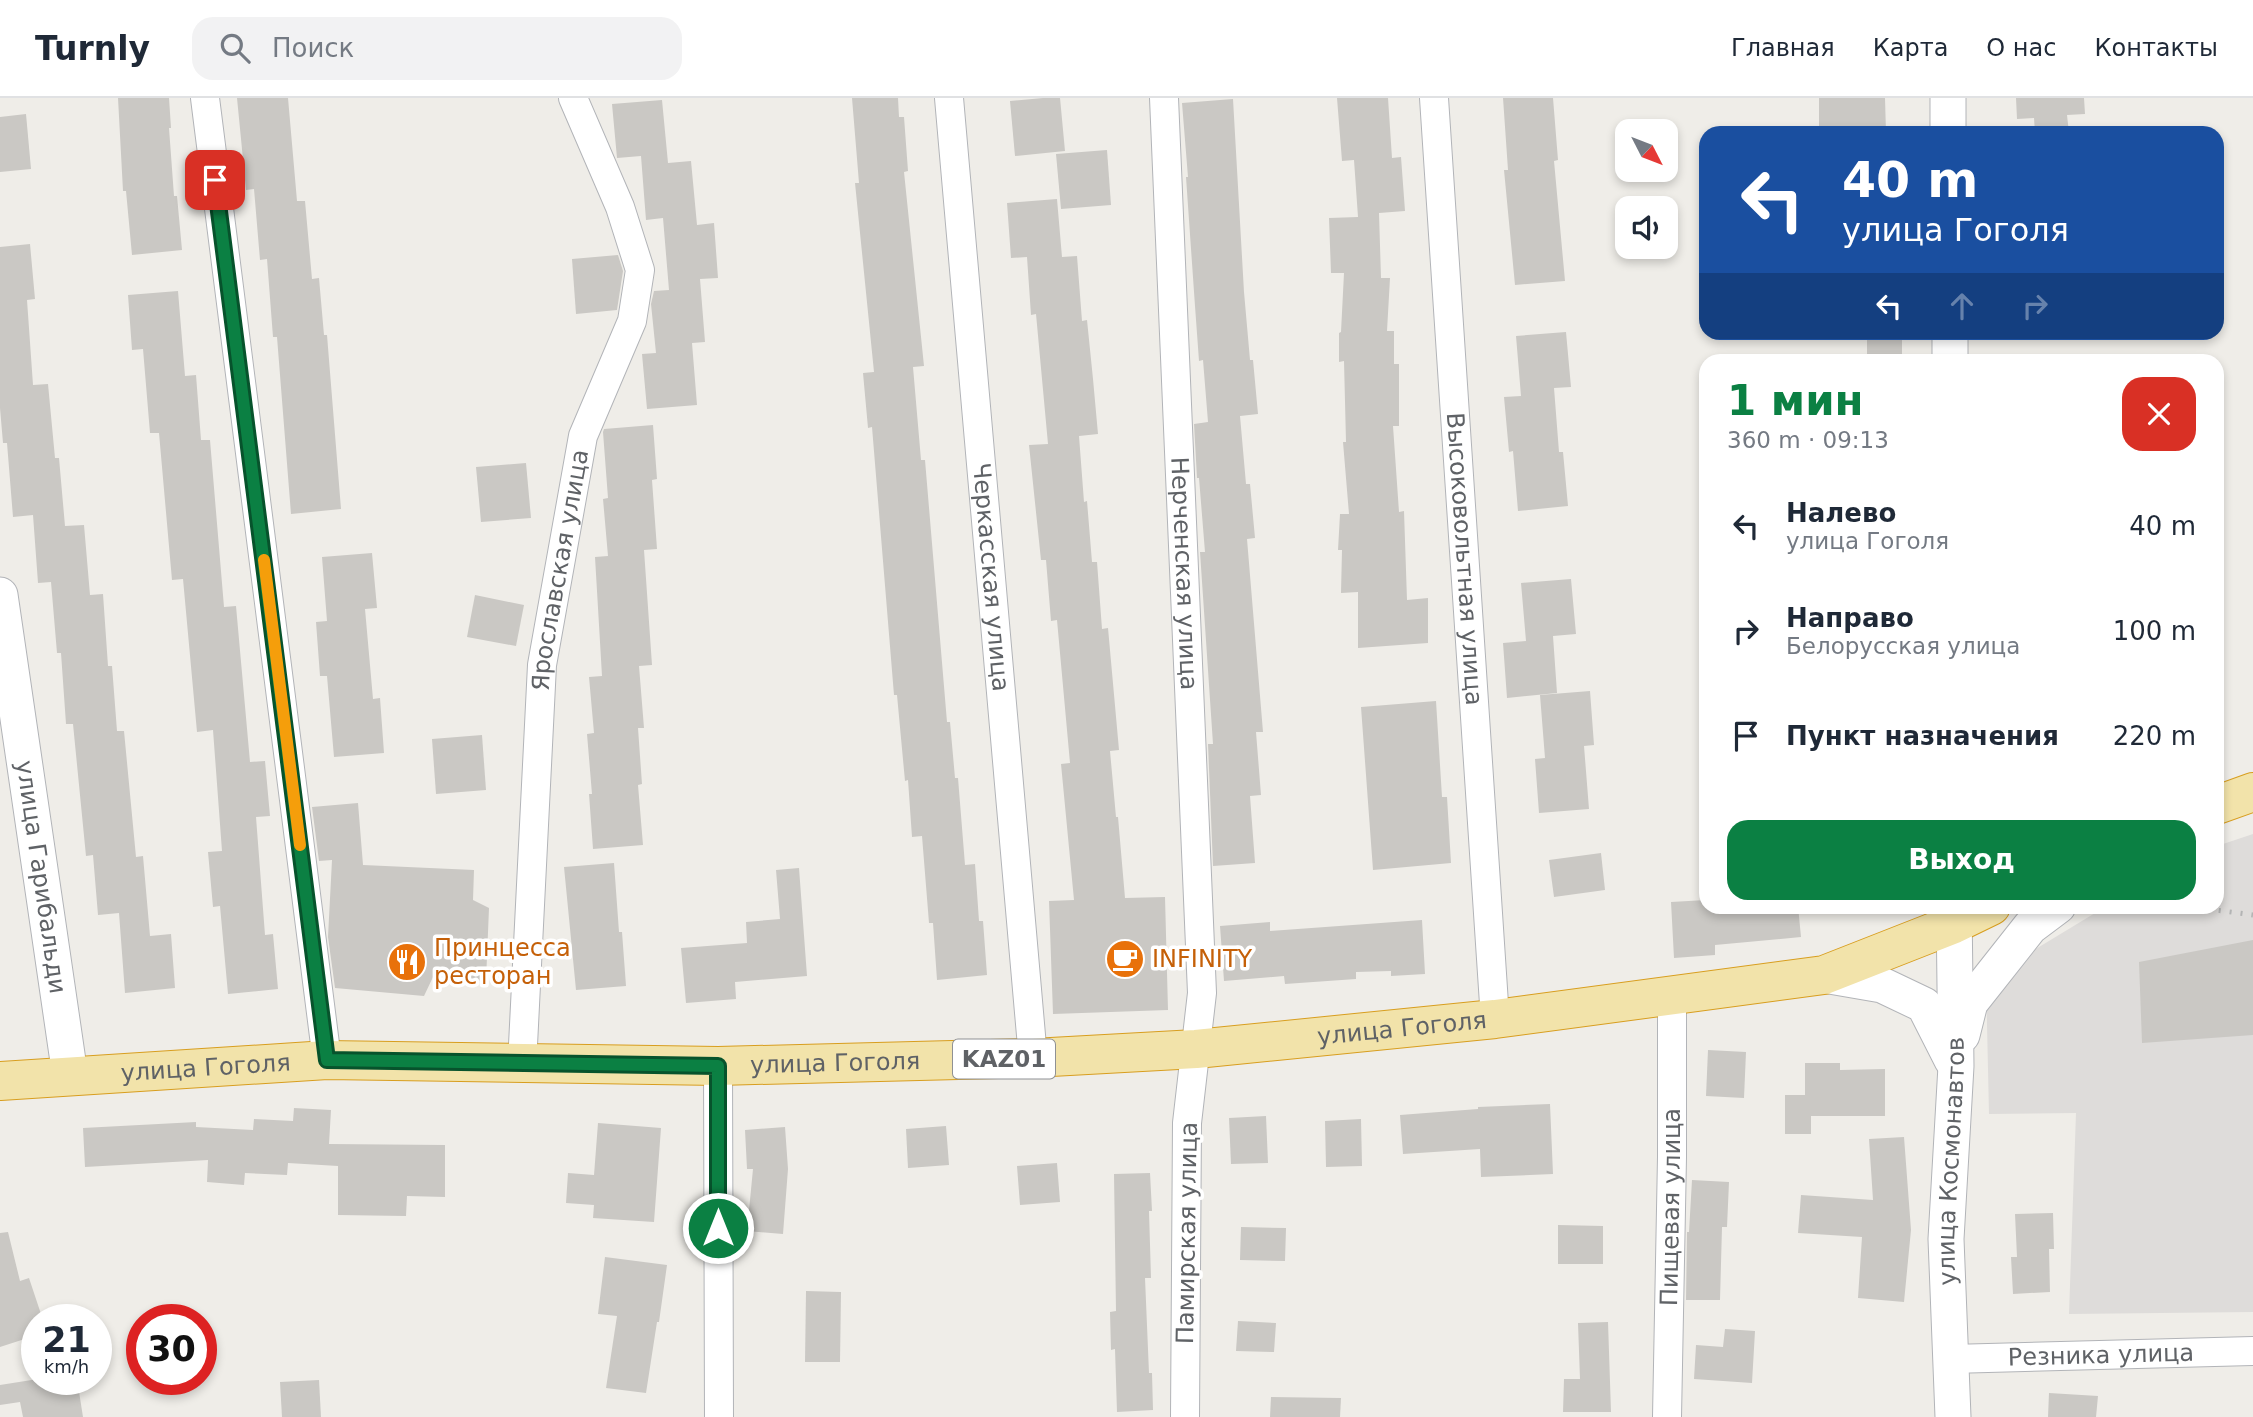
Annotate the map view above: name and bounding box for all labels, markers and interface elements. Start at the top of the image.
search box [192,17,682,80]
text: Turnly [35,29,150,68]
icon: search [216,29,254,67]
text: Поиск [272,33,354,63]
text: Главная [1731,34,1835,62]
text: Карта [1873,34,1948,62]
text: О нас [1986,34,2056,62]
text: Контакты [2094,34,2218,62]
north arrow [1615,119,1678,182]
map controls [1615,119,1678,259]
pin [185,150,245,210]
text: 40 m [1842,152,1978,209]
icon: left [1727,154,1818,245]
icon: arrive [196,161,234,199]
button: sound [1615,196,1678,259]
text: улица Гоголя [1842,211,2069,249]
icon: left [1870,287,1908,325]
icon: ahead [1943,287,1981,325]
icon: right [2016,287,2054,325]
text: 1 мин [1727,376,1864,425]
button: close [2122,377,2196,451]
street label: Высоковольтная улица [1441,412,1488,706]
text: 360 m · 09:13 [1727,427,1889,453]
street label: Ярославская улица [527,447,594,692]
street label: Нерченская улица [1165,456,1203,691]
street label: Черкасская улица [967,462,1015,693]
text: Налево [1786,498,1896,528]
icon: left [1727,507,1765,545]
text: 40 m [2129,511,2196,541]
text: улица Гоголя [1786,528,1949,554]
text: Направо [1786,603,1914,633]
icon: right [1727,612,1765,650]
text: 100 m [2113,616,2196,646]
text: Белорусская улица [1786,633,2020,659]
icon: arrive [1727,717,1765,755]
text: Пункт назначения [1786,721,2059,751]
text: 220 m [2113,721,2196,751]
street label: улица Гарибальди [10,759,72,995]
button: Выход [1727,820,2196,900]
place label: Принцесса ресторан [434,934,571,990]
cafe icon: INFINITY [1104,938,1146,980]
restaurant icon: Принцесса ресторан [386,941,428,983]
place label: INFINITY [1152,945,1253,973]
street label: улица Гоголя [1316,1006,1488,1051]
street label: улица Космонавтов [1932,1037,1970,1286]
road number: KАZ01 [953,1040,1055,1078]
street label: улица Гоголя [750,1047,921,1079]
street label: улица Гоголя [120,1048,291,1087]
street label: Пищевая улица [1655,1108,1686,1306]
street label: Памирская улица [1171,1122,1203,1344]
position arrow [681,1191,755,1265]
speed limit sign: 30 [126,1304,217,1395]
text: 21 [42,1320,91,1360]
street label: Резника улица [2007,1339,2194,1371]
text: km/h [44,1356,89,1377]

